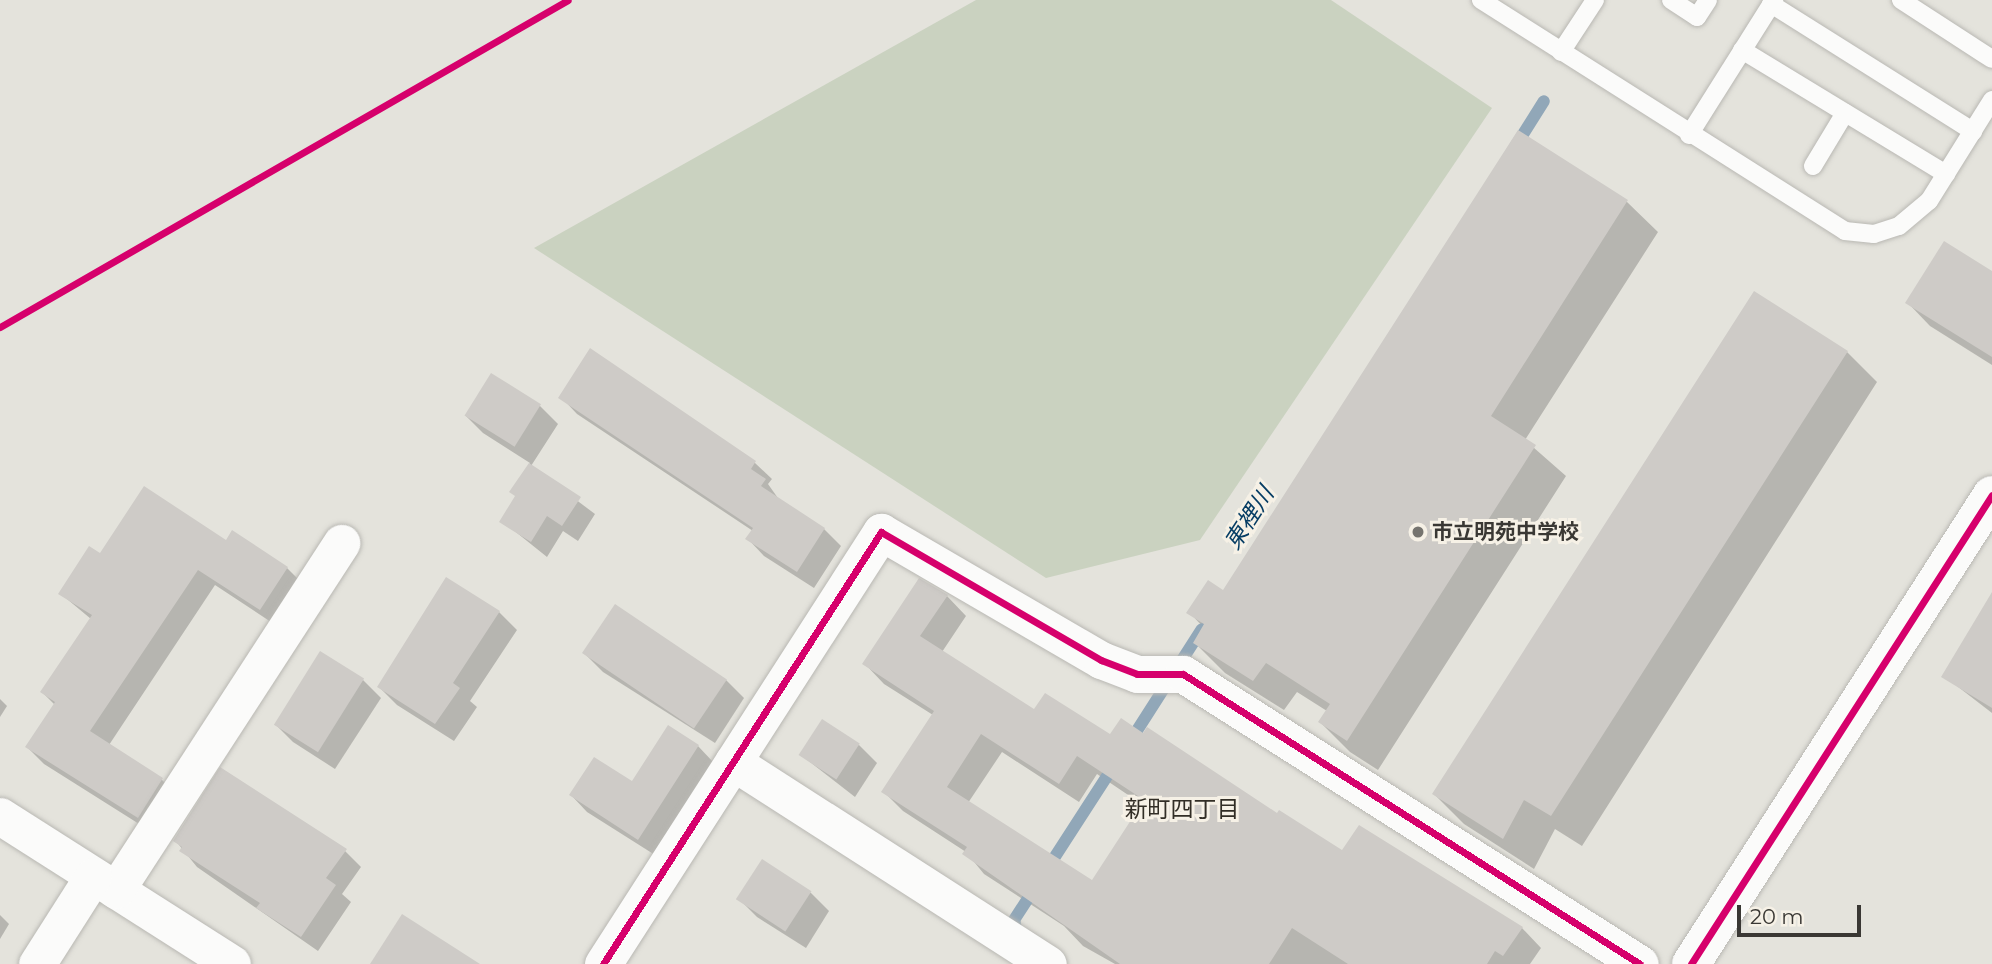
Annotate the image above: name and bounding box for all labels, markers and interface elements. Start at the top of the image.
water label: 東裡川 [1219,482,1279,554]
place label: 市立明苑中学校 [1432,519,1579,545]
marker: 市立明苑中学校 [1410,524,1426,540]
district label: 新町四丁目 [1125,795,1239,823]
scale bar [1740,890,1864,934]
text: 20 m [1750,904,1804,929]

